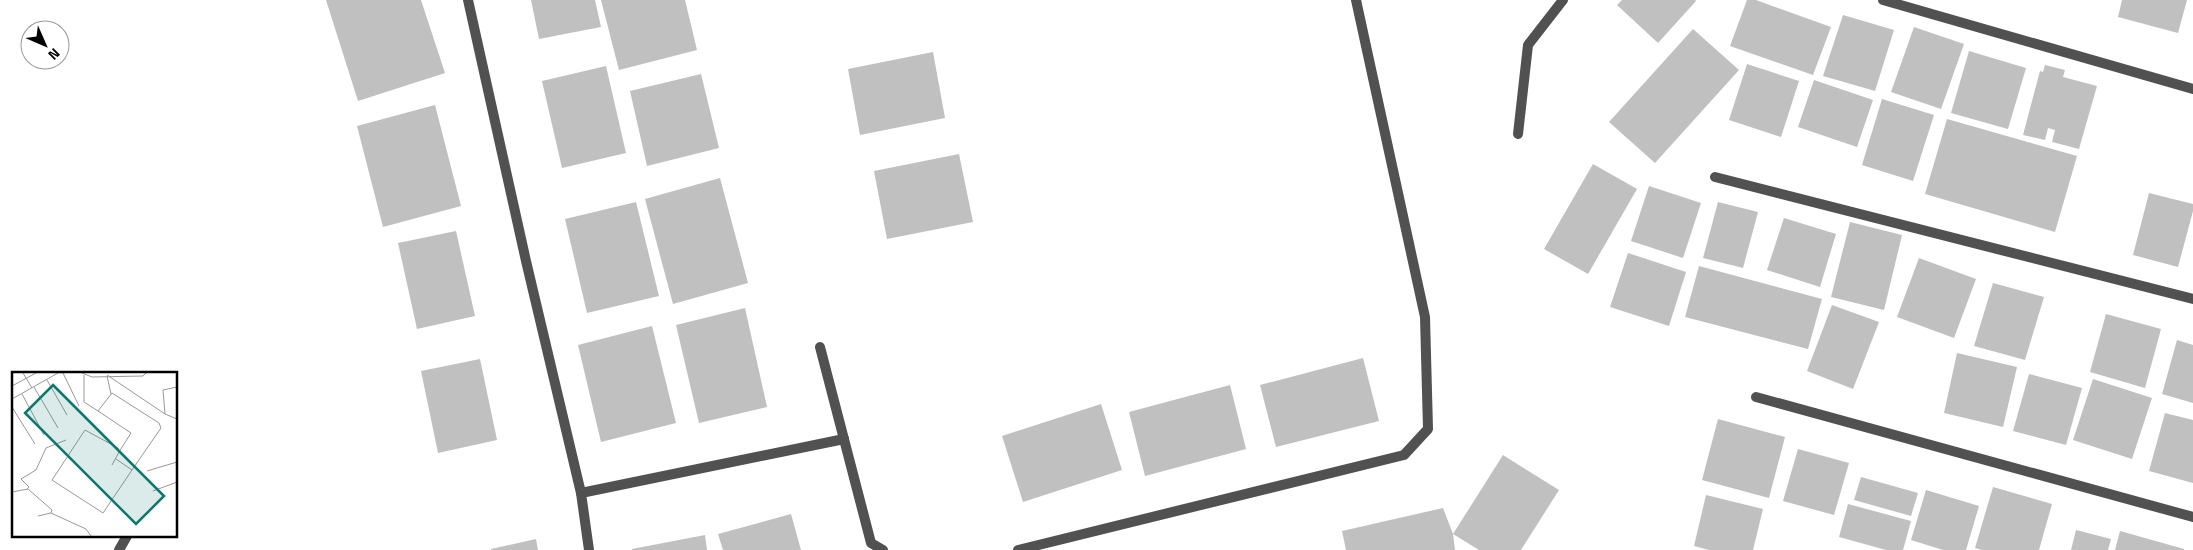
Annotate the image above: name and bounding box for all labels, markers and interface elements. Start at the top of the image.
north arrow [20,20,70,70]
text: N [44,44,65,65]
inset map [12,372,178,538]

